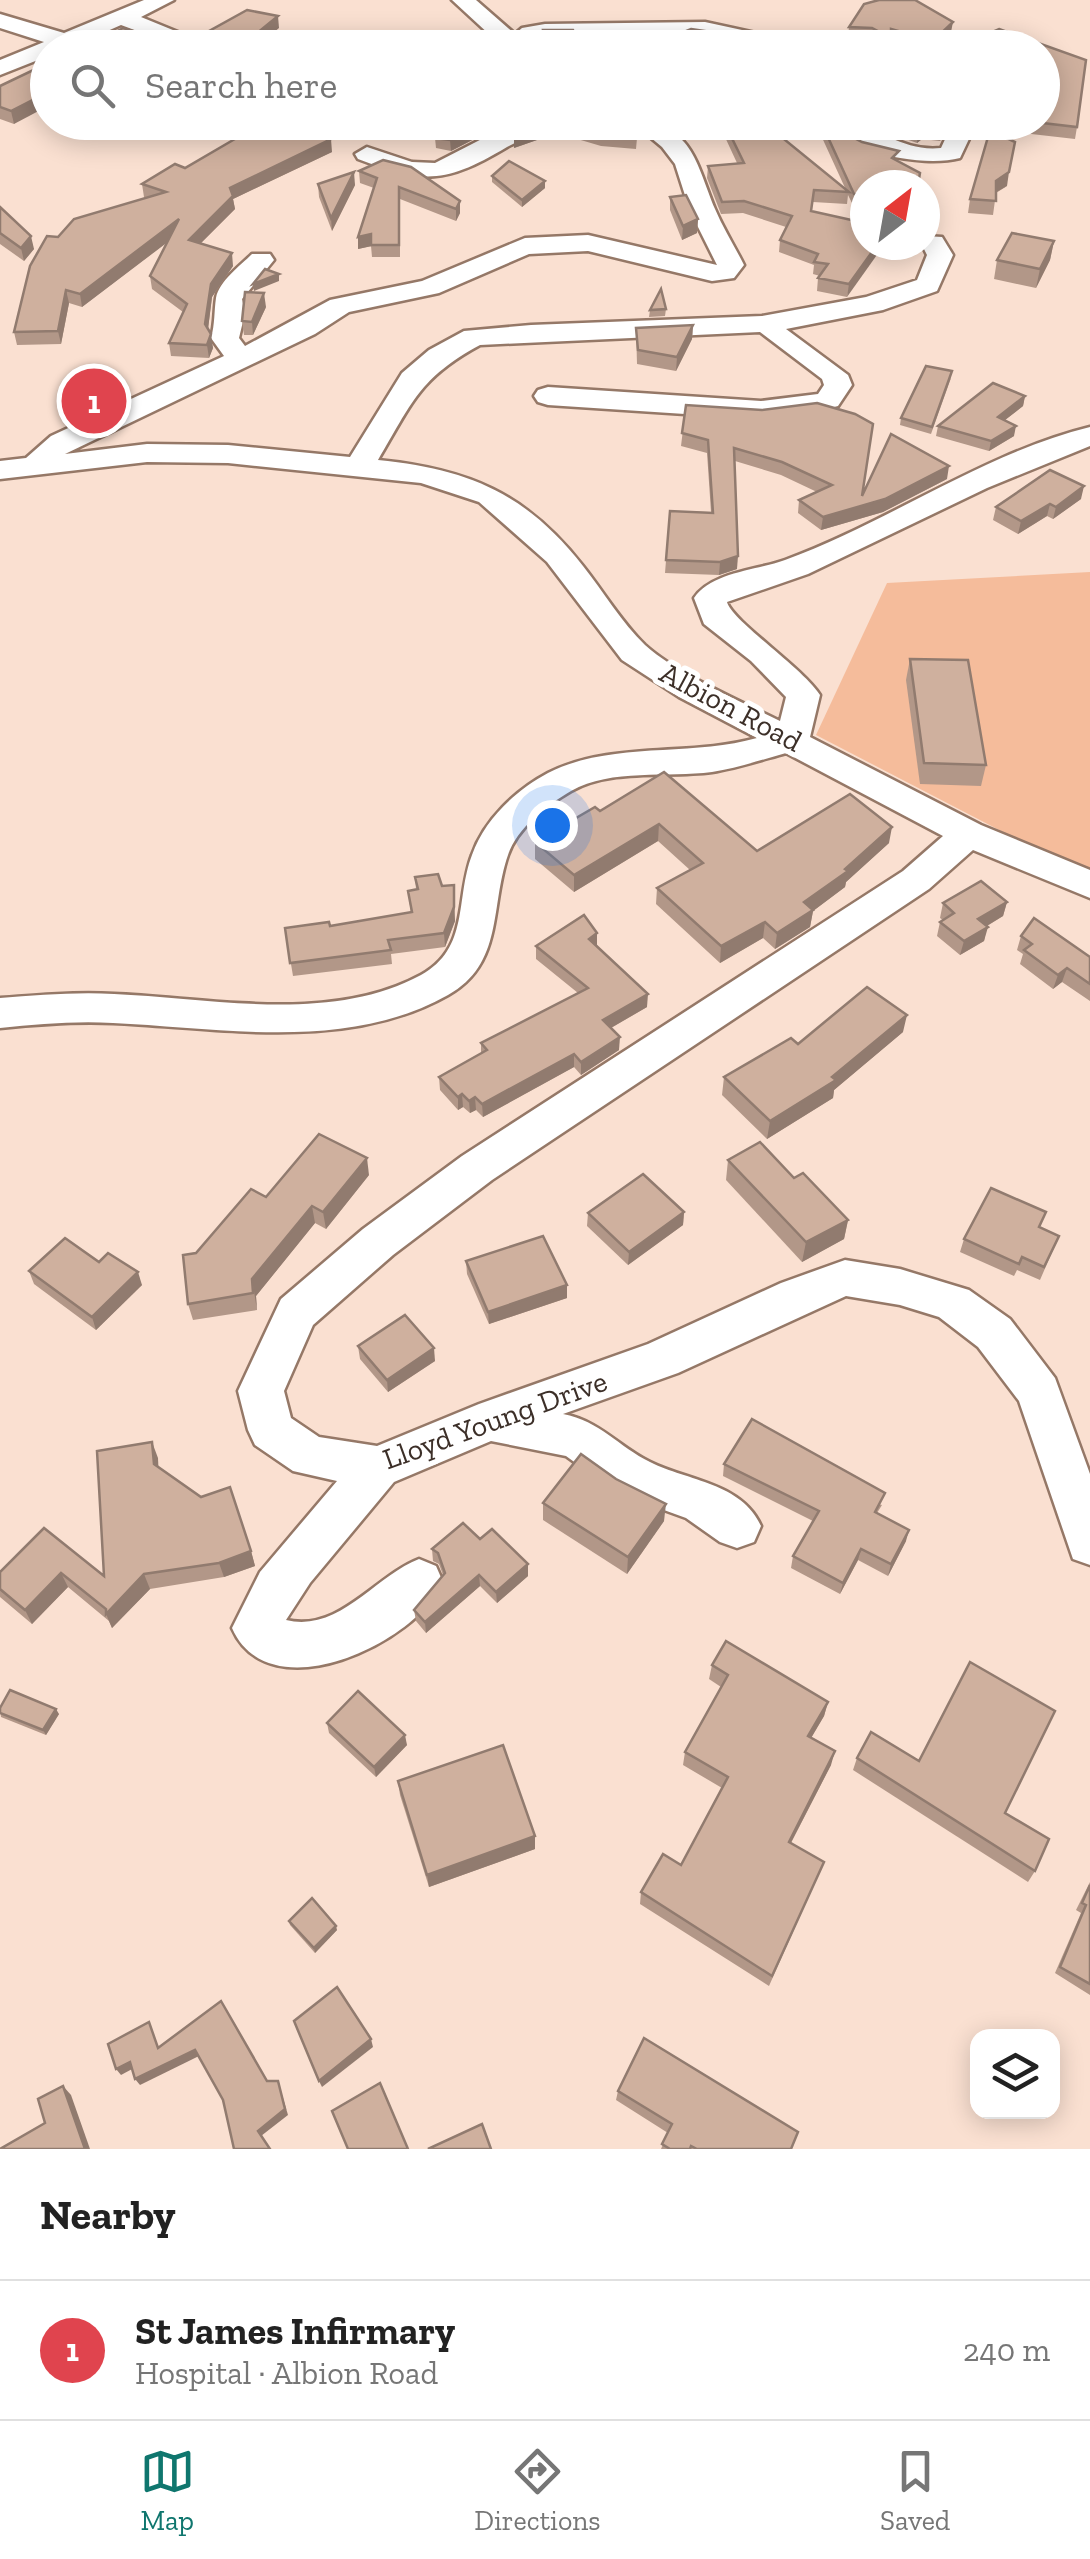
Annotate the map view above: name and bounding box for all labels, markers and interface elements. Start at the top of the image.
search box [30,30,1060,140]
icon: search [65,58,120,113]
text: Search here [145,62,337,108]
north arrow [850,170,940,260]
pin: 1 [62,364,126,438]
street label: Albion Road [654,655,809,760]
your location [527,800,578,851]
street label: Lloyd Young Drive [378,1363,612,1477]
map controls [970,2029,1060,2119]
button: layers [970,2029,1060,2119]
text: Nearby [40,2189,176,2240]
text: St James Infirmary [135,2308,455,2354]
text: 1 [66,2331,79,2369]
text: 240 m [963,2331,1050,2369]
text: Hospital · Albion Road [135,2354,438,2392]
tab: Map [140,2444,195,2537]
tab: Directions [474,2444,601,2537]
tab: Saved [880,2444,950,2537]

